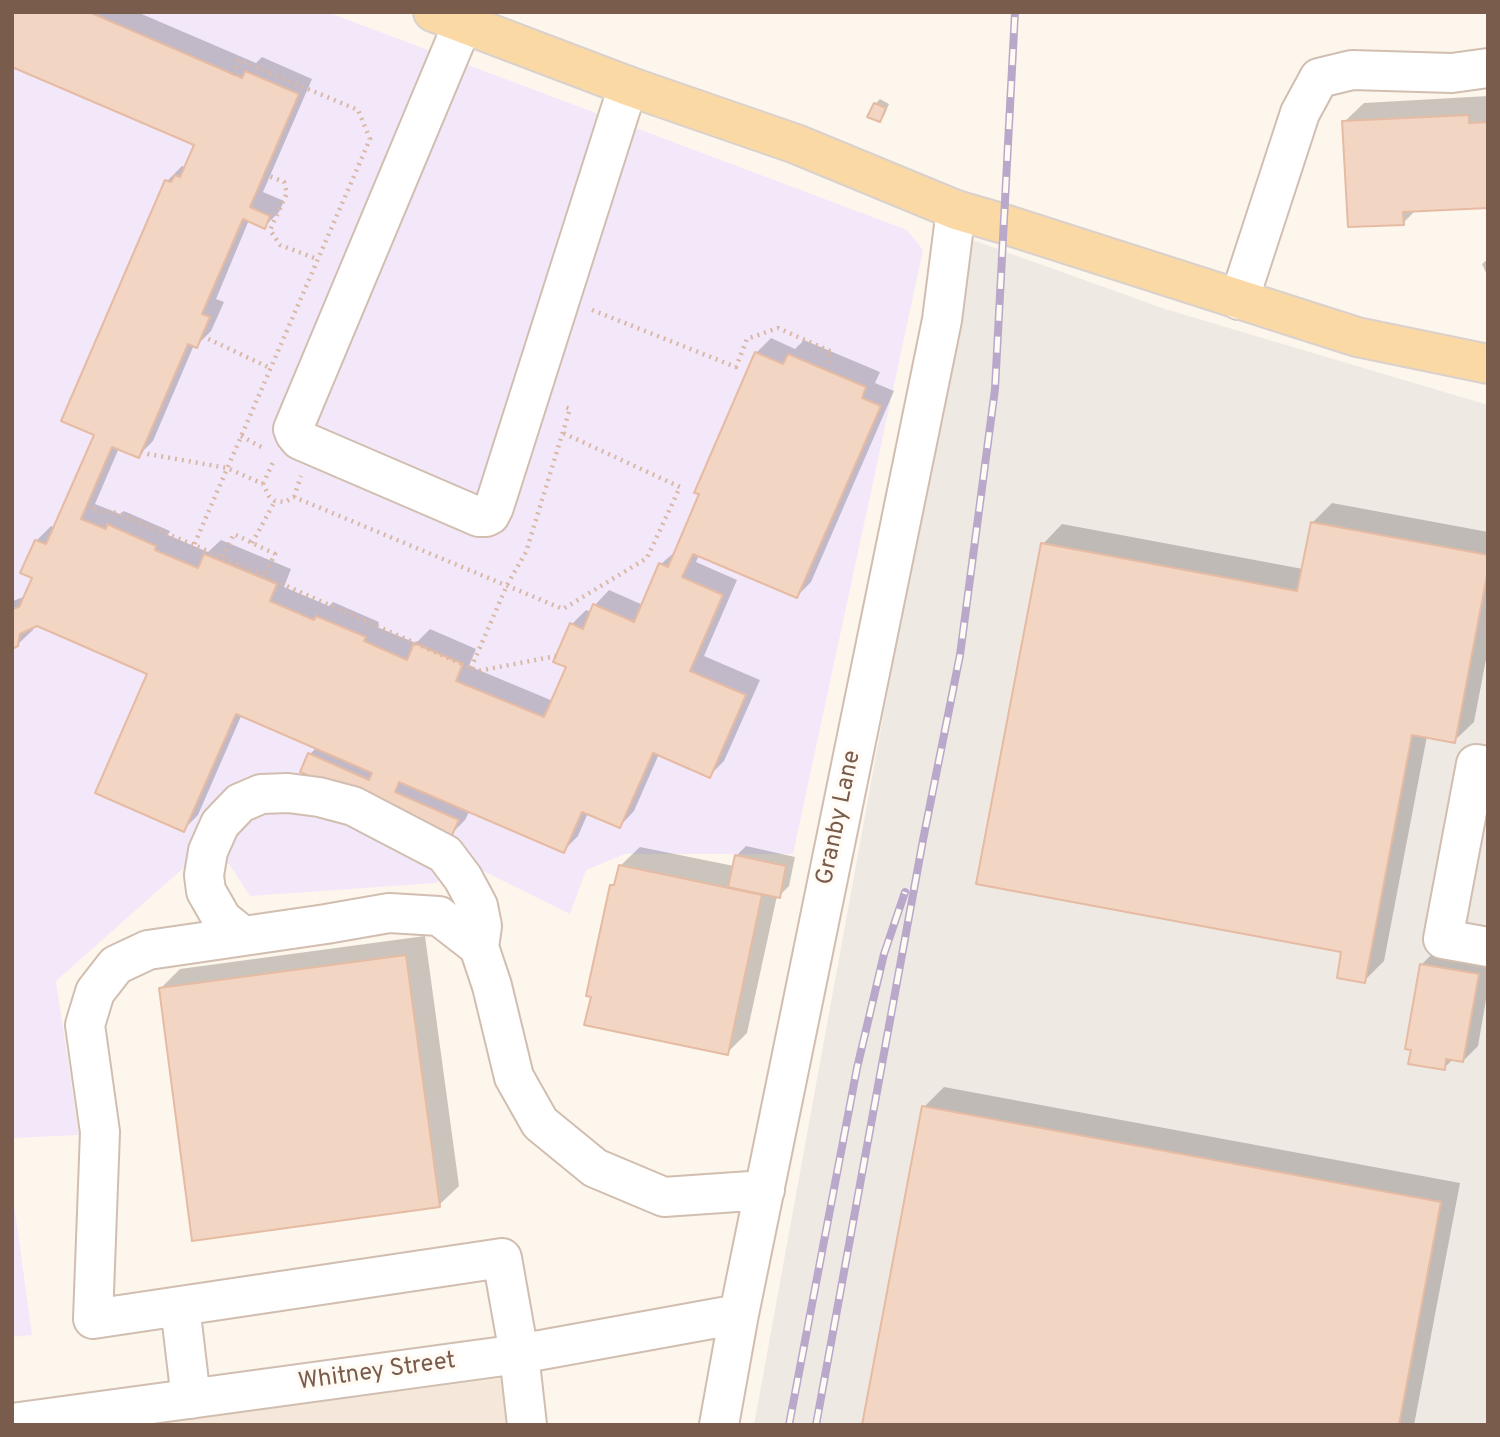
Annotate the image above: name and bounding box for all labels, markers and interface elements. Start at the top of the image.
street label: Granby Lane [812,748,868,888]
street label: Whitney Street [296,1348,458,1398]

